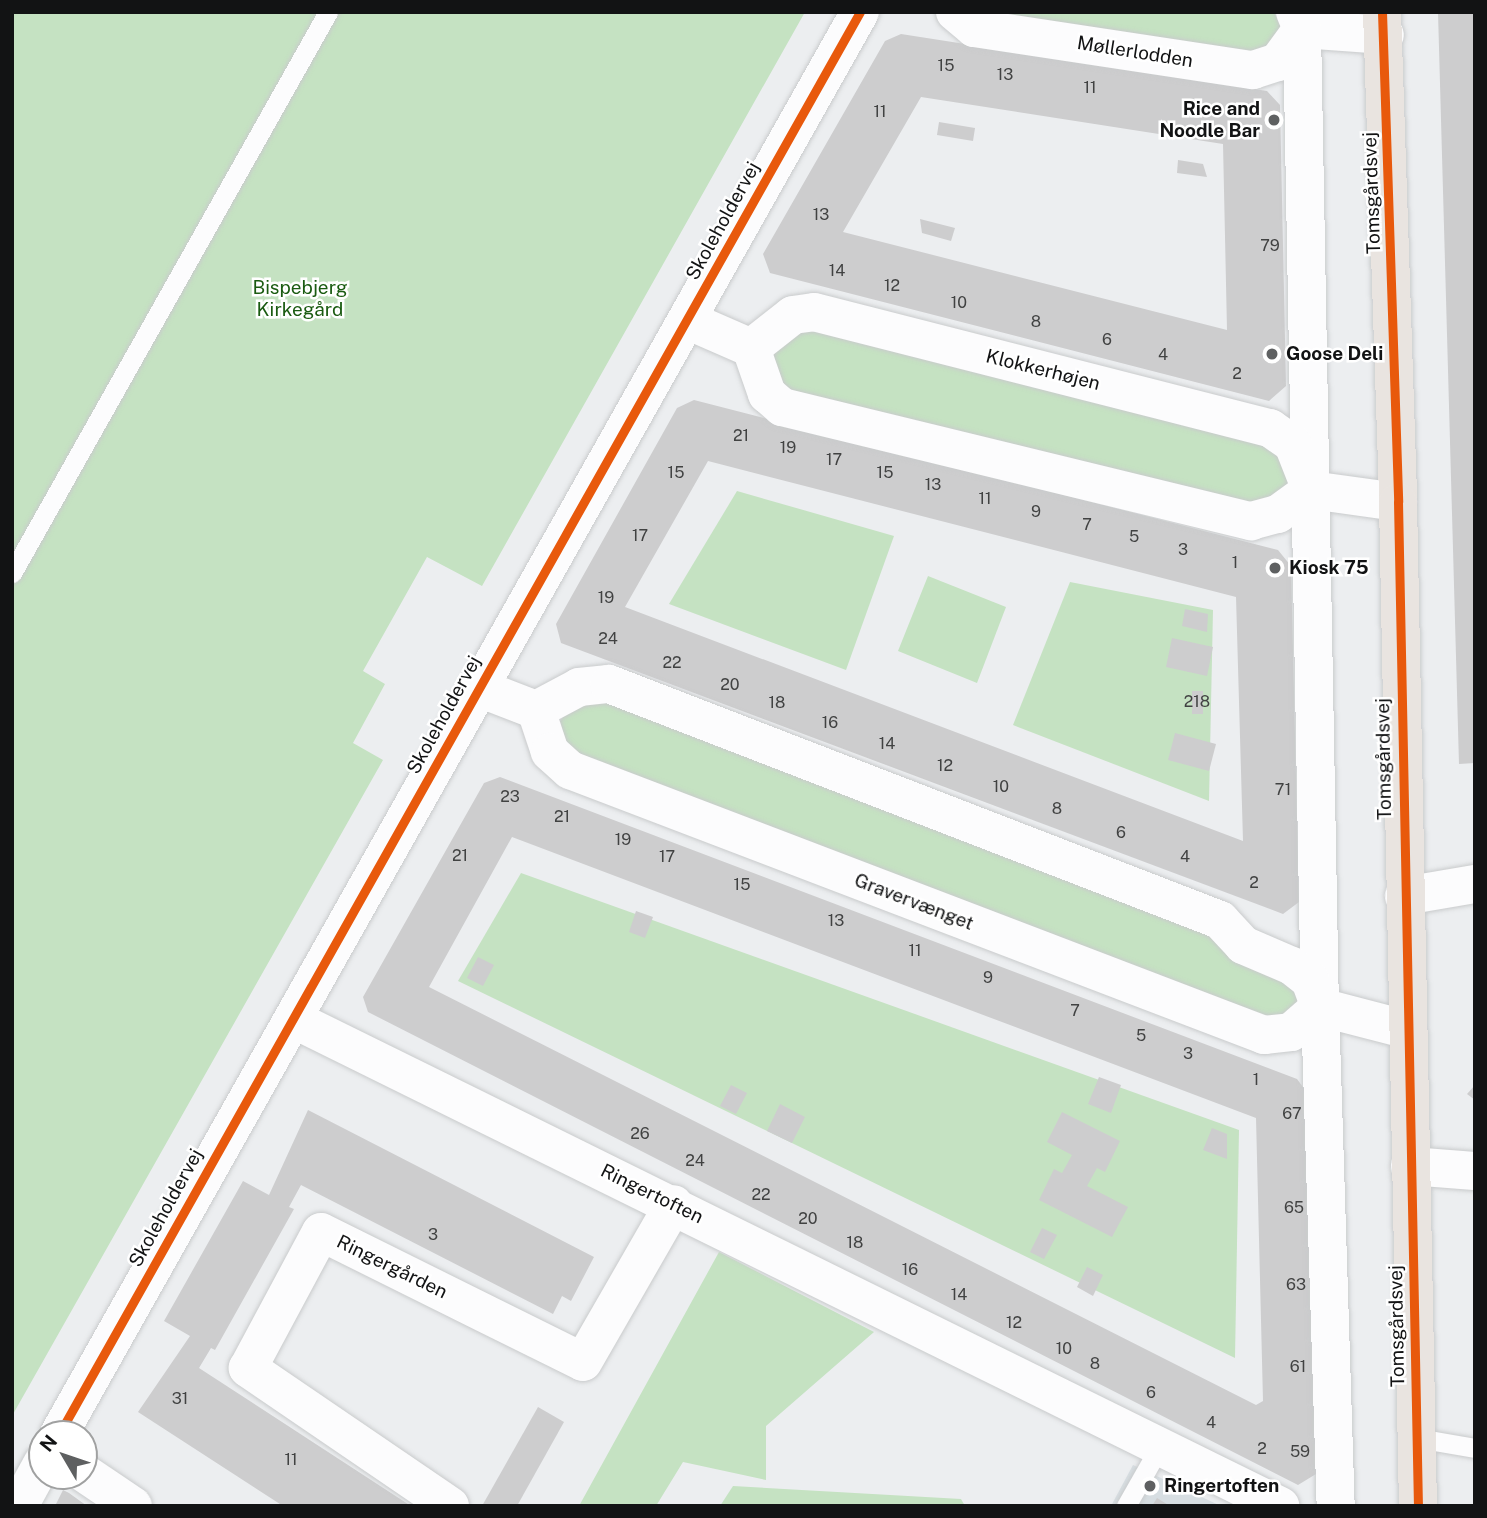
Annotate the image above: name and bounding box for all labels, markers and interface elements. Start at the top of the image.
street label: Møllerlodden [1075,32,1195,72]
house number: 15 [938,56,954,76]
house number: 13 [997,65,1013,85]
house number: 11 [1083,78,1097,98]
place label: Rice and Noodle Bar [1159,98,1260,142]
house number: 11 [873,102,887,122]
marker: Rice and Noodle Bar [1266,112,1282,128]
street label: Tomsgårdsvej [1358,132,1386,254]
street label: Skoleholdervej [681,158,765,284]
house number: 13 [813,205,829,225]
house number: 79 [1260,236,1280,256]
house number: 14 [829,261,845,281]
house number: 12 [884,276,900,296]
park label: Bispebjerg Kirkegård [252,277,348,321]
house number: 10 [951,293,967,313]
house number: 8 [1031,312,1041,332]
house number: 6 [1102,330,1112,350]
place label: Goose Deli [1286,343,1383,365]
street label: Klokkerhøjen [984,345,1102,395]
house number: 4 [1158,345,1168,365]
marker: Goose Deli [1264,346,1280,362]
house number: 2 [1232,364,1242,384]
house number: 21 [733,426,749,446]
house number: 19 [780,438,796,458]
house number: 17 [826,450,842,470]
house number: 15 [668,463,684,483]
house number: 15 [877,463,893,483]
house number: 13 [925,475,941,495]
house number: 11 [978,489,992,509]
house number: 9 [1031,502,1041,522]
house number: 7 [1082,515,1092,535]
house number: 17 [632,526,648,546]
house number: 5 [1129,527,1139,547]
house number: 3 [1178,540,1188,560]
house number: 1 [1232,553,1238,573]
place label: Kiosk 75 [1289,557,1369,579]
marker: Kiosk 75 [1267,560,1283,576]
house number: 19 [598,588,614,608]
house number: 24 [598,629,618,649]
street label: Skoleholdervej [402,652,486,778]
house number: 22 [662,653,682,673]
house number: 20 [720,675,740,695]
house number: 218 [1184,692,1210,712]
house number: 18 [769,693,785,713]
street label: Tomsgårdsvej [1372,698,1396,820]
house number: 16 [822,713,838,733]
house number: 14 [879,734,895,754]
house number: 12 [937,756,953,776]
house number: 10 [993,777,1009,797]
house number: 71 [1275,780,1291,800]
house number: 23 [500,787,520,807]
house number: 8 [1052,799,1062,819]
house number: 21 [554,807,570,827]
house number: 6 [1116,823,1126,843]
house number: 19 [615,830,631,850]
house number: 21 [452,846,468,866]
house number: 17 [659,847,675,867]
house number: 4 [1180,847,1190,867]
street label: Gravervænget [851,869,977,935]
house number: 2 [1249,873,1259,893]
house number: 15 [734,875,750,895]
house number: 13 [828,911,844,931]
house number: 11 [908,941,922,961]
house number: 9 [983,968,993,988]
house number: 7 [1070,1001,1080,1021]
house number: 5 [1136,1026,1146,1046]
house number: 3 [1183,1044,1193,1064]
house number: 1 [1253,1070,1259,1090]
house number: 67 [1282,1104,1302,1124]
house number: 26 [630,1124,650,1144]
street label: Skoleholdervej [124,1145,208,1271]
house number: 24 [685,1151,705,1171]
street label: Ringertoften [597,1159,707,1229]
house number: 22 [751,1185,771,1205]
house number: 65 [1284,1198,1304,1218]
house number: 20 [798,1209,818,1229]
house number: 3 [428,1225,438,1245]
street label: Ringergården [333,1230,451,1304]
house number: 18 [847,1233,863,1253]
house number: 16 [902,1260,918,1280]
street label: Tomsgårdsvej [1385,1265,1409,1387]
house number: 63 [1286,1275,1306,1295]
house number: 14 [951,1285,967,1305]
house number: 12 [1006,1313,1022,1333]
house number: 10 [1056,1339,1072,1359]
house number: 8 [1090,1354,1100,1374]
house number: 61 [1290,1357,1306,1377]
house number: 6 [1146,1383,1156,1403]
house number: 31 [172,1389,188,1409]
house number: 4 [1206,1413,1216,1433]
north arrow [28,1420,98,1490]
text: N [35,1430,61,1456]
house number: 2 [1257,1439,1267,1459]
house number: 59 [1290,1442,1310,1462]
house number: 11 [284,1450,298,1470]
place label: Ringertoften [1164,1475,1279,1497]
marker: Ringertoften [1142,1478,1158,1494]

